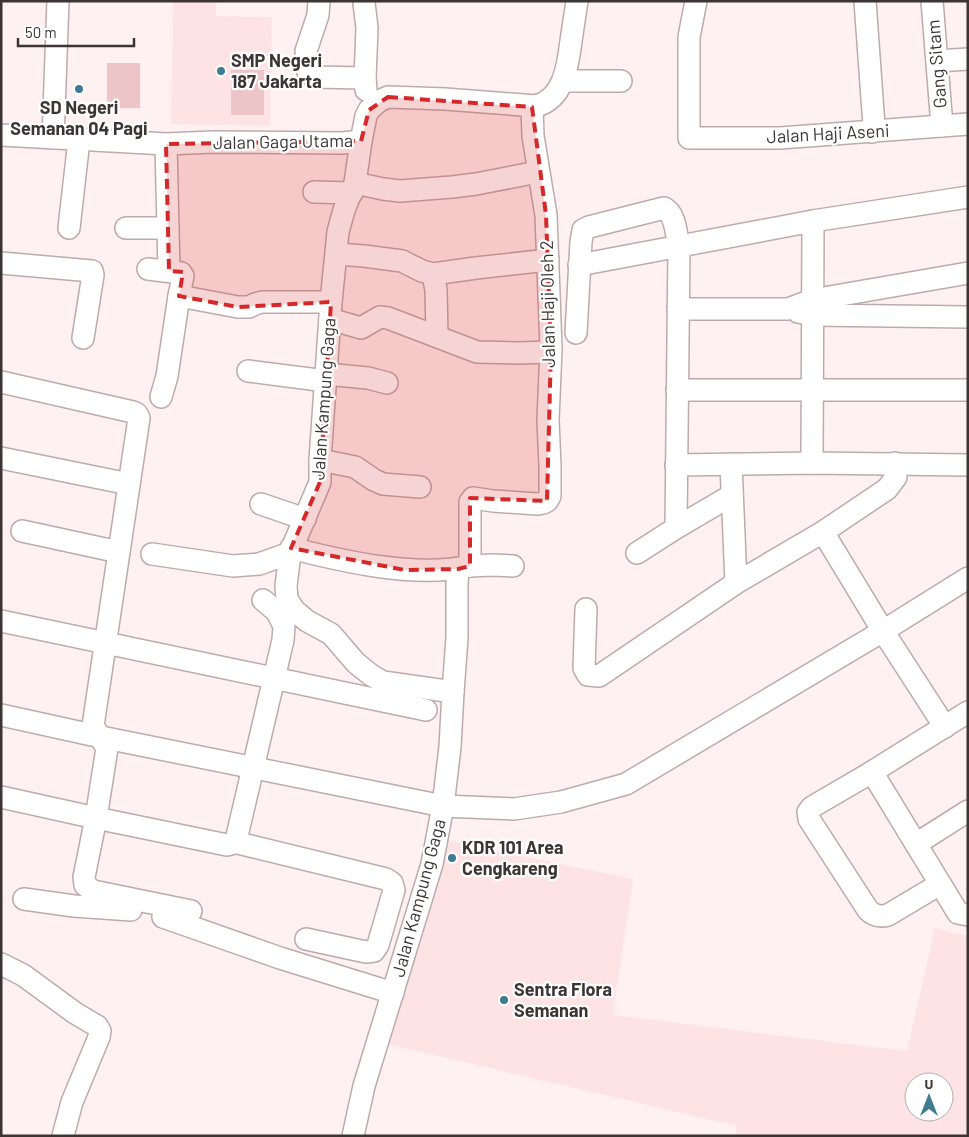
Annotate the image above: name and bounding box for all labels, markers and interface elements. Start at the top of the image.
scale bar [18,15,134,47]
street label: Gang Sitam [921,19,951,109]
text: 50 m [25,23,57,41]
place label: SMP Negeri 187 Jakarta [231,49,322,92]
marker: SMP Negeri 187 Jakarta [215,65,227,77]
marker: SD Negeri Semanan 04 Pagi [73,83,85,95]
place label: SD Negeri Semanan 04 Pagi [10,96,148,139]
street label: Jalan Haji Aseni [766,119,890,147]
street label: Jalan Gaga Utama [213,129,353,153]
street label: Jalan Haji Oleh 2 [535,240,559,368]
street label: Jalan Kampung Gaga [306,317,340,481]
street label: Jalan Kampung Gaga [386,816,450,979]
place label: KDR 101 Area Cengkareng [462,836,563,879]
marker: KDR 101 Area Cengkareng [446,852,458,864]
place label: Sentra Flora Semanan [514,978,612,1021]
marker: Sentra Flora Semanan [498,994,510,1006]
north arrow [904,1072,954,1122]
text: U [925,1075,934,1092]

